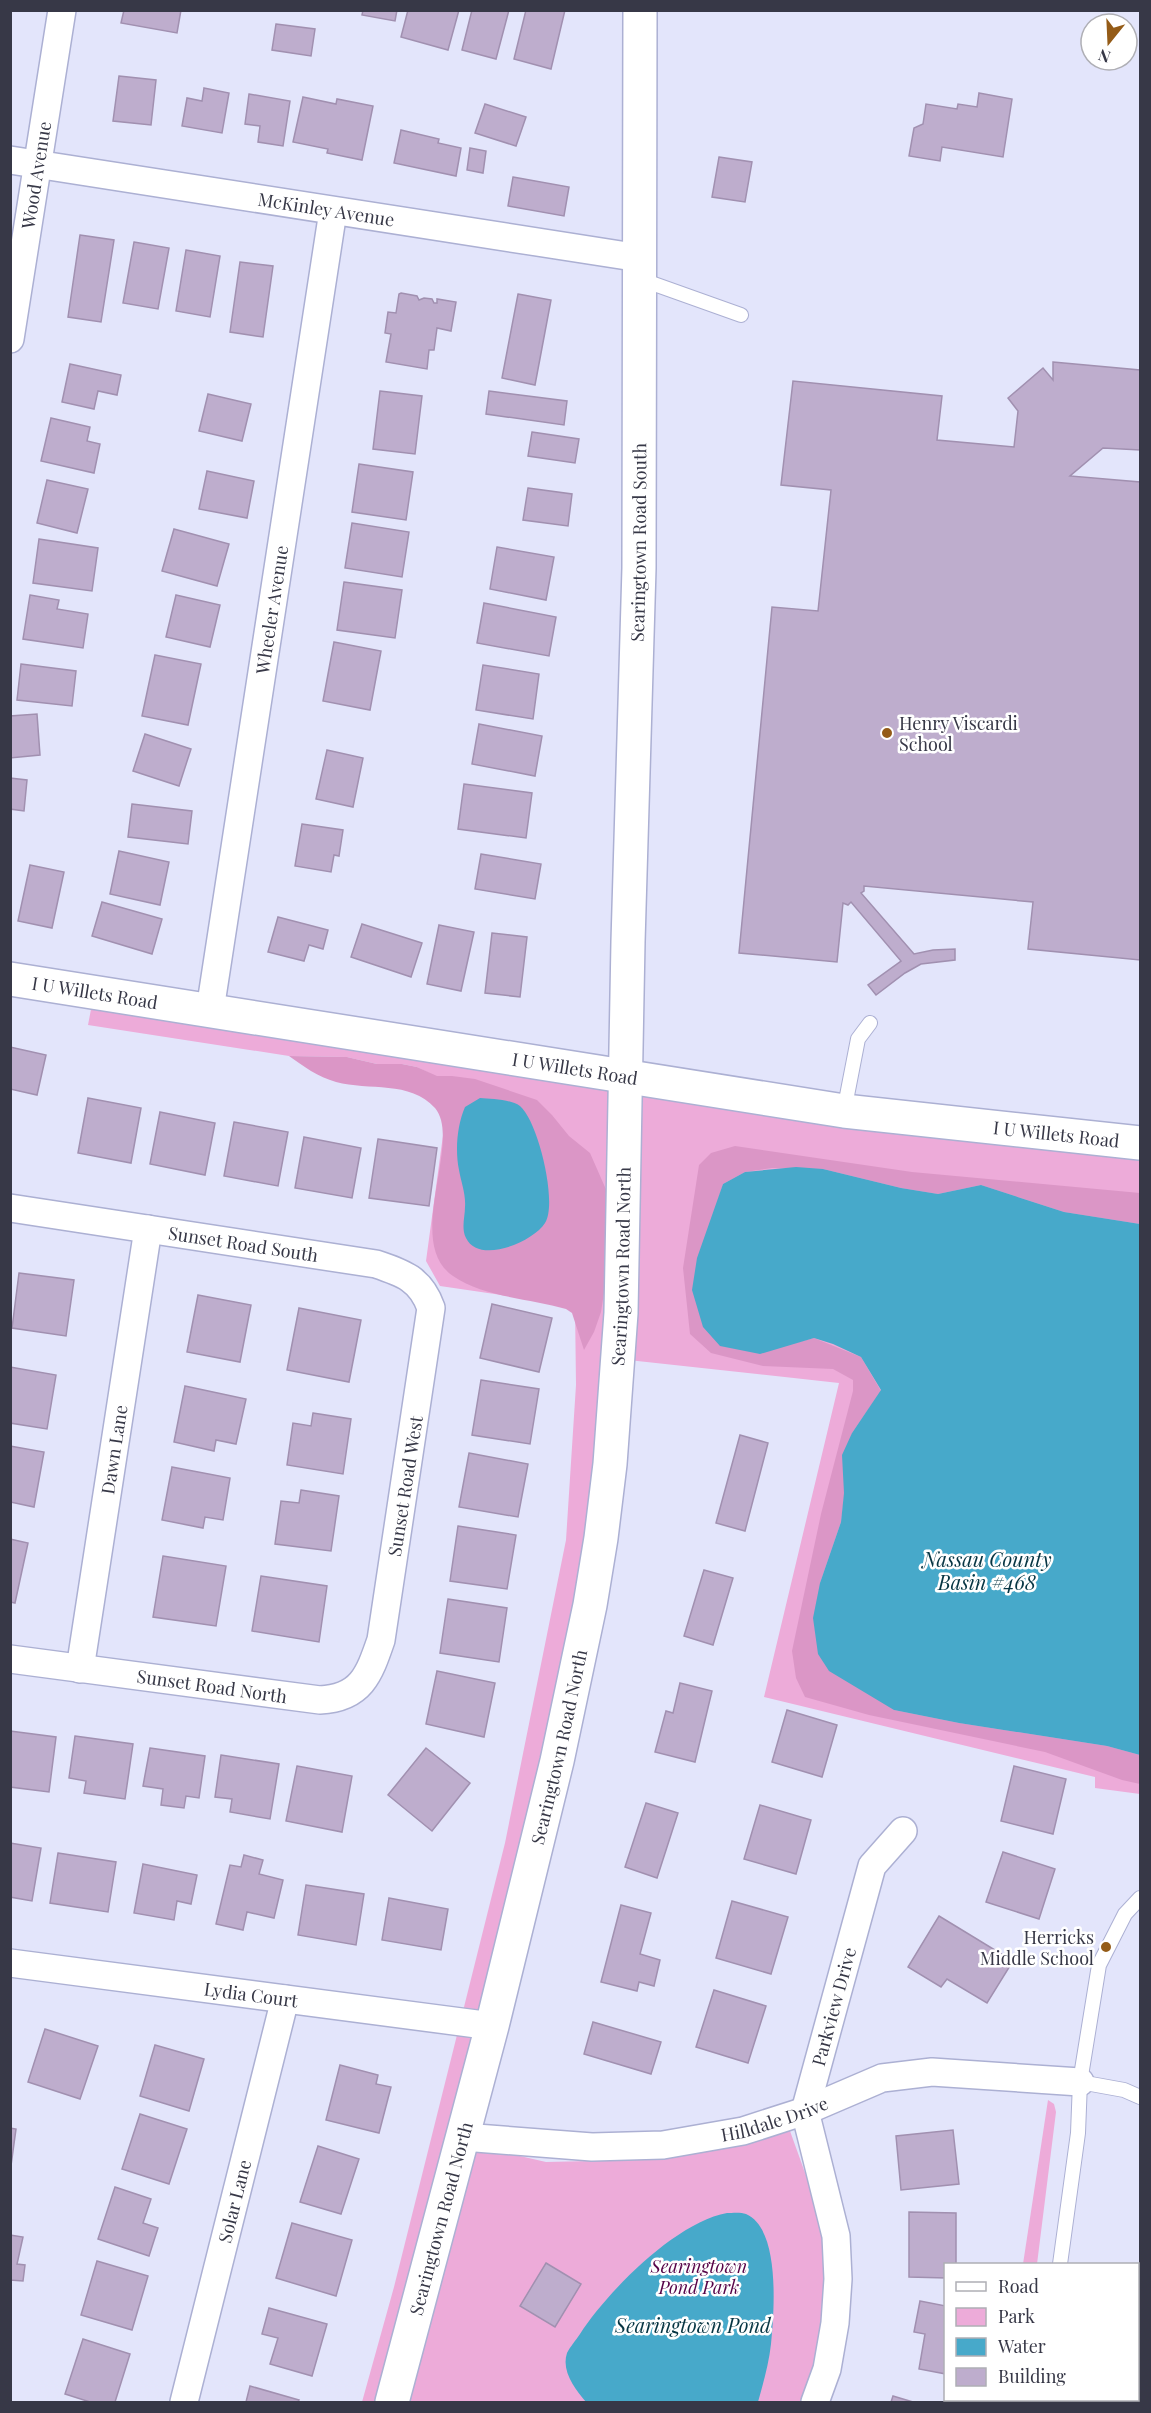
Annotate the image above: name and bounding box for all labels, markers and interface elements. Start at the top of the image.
north arrow [1079,12,1139,72]
text: N [1095,45,1113,69]
street label: Wood Avenue [15,120,56,232]
street label: McKinley Avenue [256,187,396,232]
street label: Searingtown Road South [625,443,651,642]
street label: Wheeler Avenue [250,544,293,677]
place label: Henry Viscardi School [899,711,1018,756]
marker: Henry Viscardi School [880,726,894,740]
street label: I U Willets Road [30,971,160,1014]
street label: I U Willets Road [510,1047,640,1090]
street label: I U Willets Road [992,1115,1121,1153]
street label: Searingtown Road North [605,1166,636,1367]
street label: Sunset Road South [167,1220,320,1267]
street label: Dawn Lane [95,1403,133,1496]
street label: Sunset Road West [382,1413,428,1558]
water label: Nassau County Basin #468 [920,1545,1052,1595]
street label: Searingtown Road North [525,1647,592,1847]
street label: Sunset Road North [135,1664,289,1708]
place label: Herricks Middle School [980,1925,1094,1970]
marker: Herricks Middle School [1099,1940,1113,1954]
street label: Parkview Drive [806,1945,861,2069]
street label: Lydia Court [203,1976,300,2013]
street label: Hilldale Drive [719,2091,832,2147]
street label: Searingtown Road North [404,2119,478,2318]
street label: Solar Lane [212,2157,256,2245]
park label: Searingtown Pond Park [650,2254,747,2299]
legend [944,2263,1139,2401]
text: Road [998,2274,1039,2298]
text: Park [998,2304,1035,2328]
water label: Searingtown Pond [614,2311,772,2338]
text: Water [997,2334,1046,2358]
text: Building [998,2364,1066,2388]

